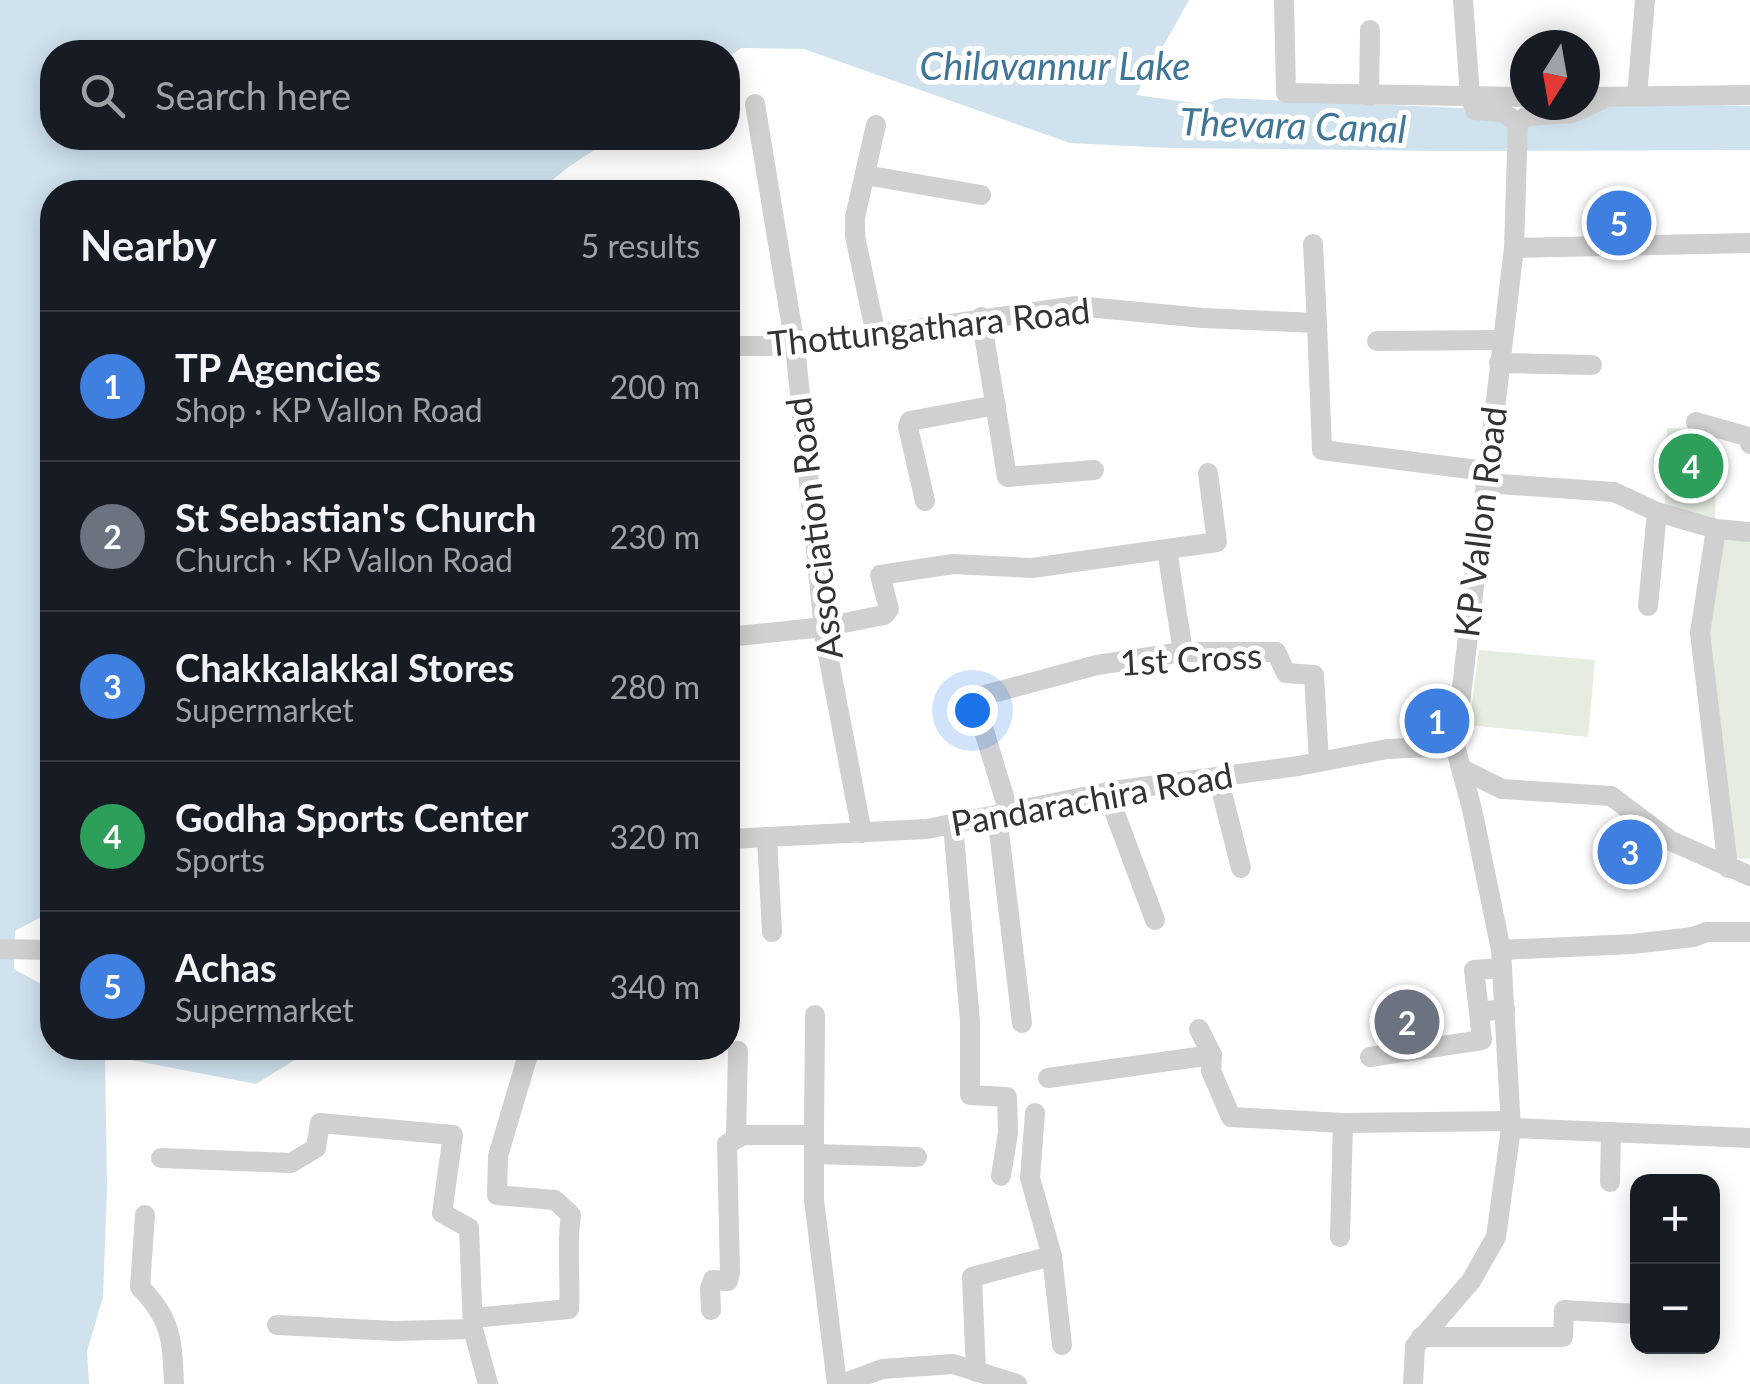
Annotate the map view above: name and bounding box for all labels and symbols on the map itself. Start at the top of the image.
north arrow [1510,30,1600,120]
water label: Chilavannur Lake [919,42,1191,88]
water label: Thevara Canal [1179,97,1407,151]
pin: 5 [1586,186,1652,260]
street label: Thottungathara Road [766,288,1092,364]
street label: Association Road [776,395,850,662]
street label: KP Vallon Road [1444,404,1514,639]
pin: 4 [1658,428,1724,504]
street label: 1st Cross [1119,633,1263,683]
pin: 1 [1404,684,1470,758]
your location [947,685,998,736]
street label: Pandarachira Road [948,753,1236,843]
pin: 3 [1598,814,1662,890]
pin: 2 [1374,984,1440,1060]

